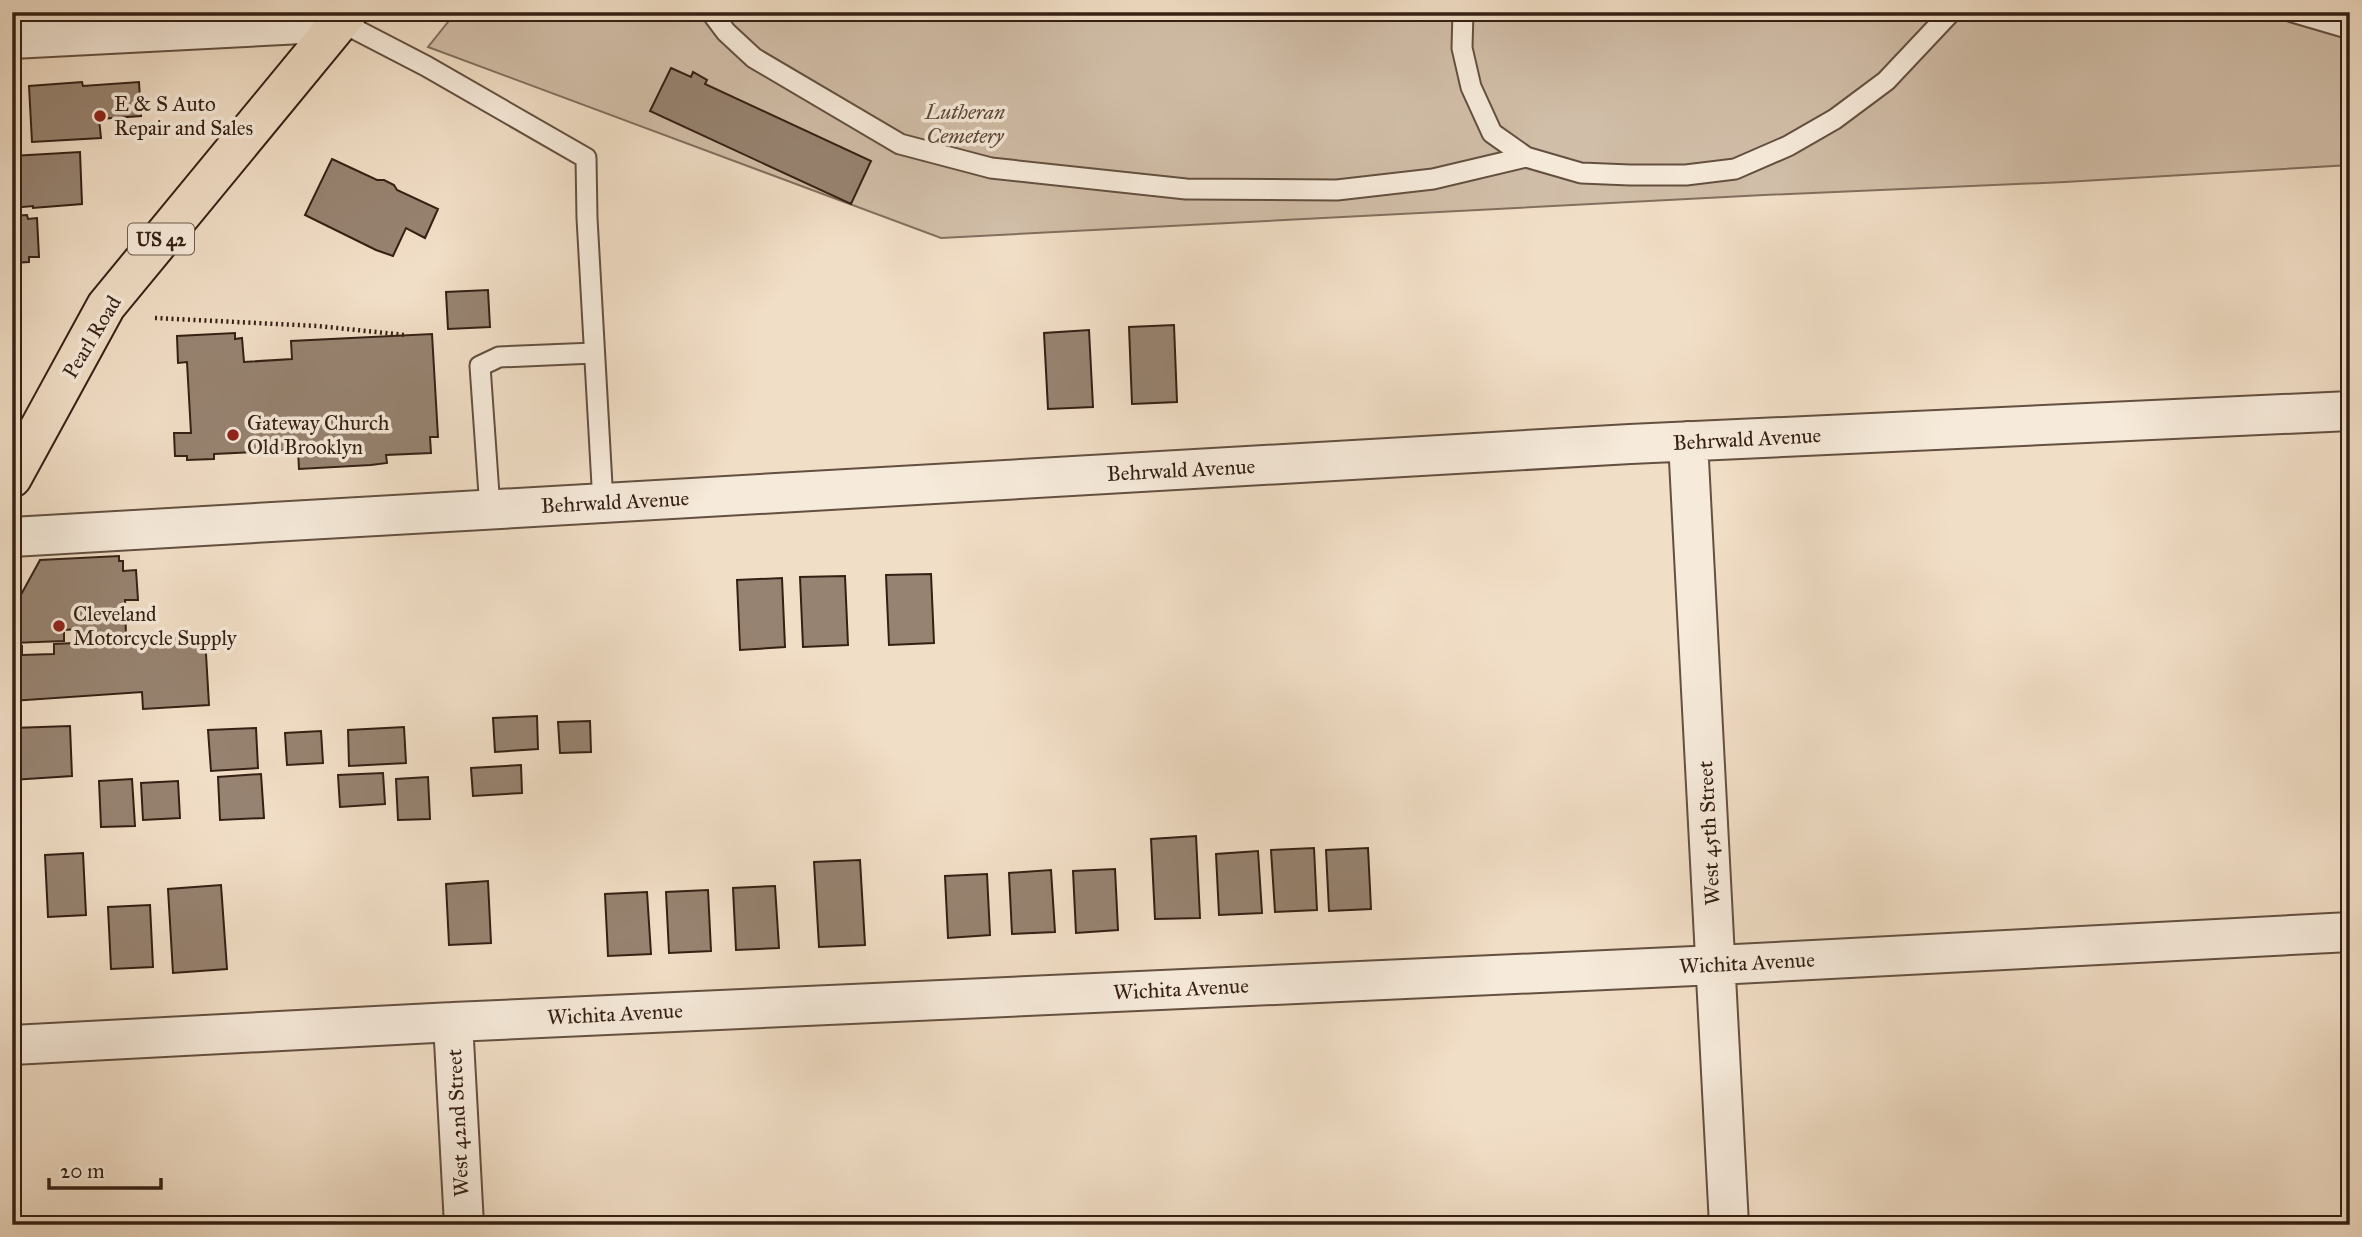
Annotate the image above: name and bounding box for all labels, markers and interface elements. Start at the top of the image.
place label: E & S Auto Repair and Sales [114,91,253,141]
park label: Lutheran Cemetery [924,99,1005,149]
marker: E & S Auto Repair and Sales [92,108,108,124]
road number: US 42 [128,224,194,255]
street label: Pearl Road [57,291,127,383]
place label: Gateway Church Old Brooklyn [247,410,390,460]
street label: Behrwald Avenue [1672,422,1822,456]
marker: Gateway Church Old Brooklyn [225,427,241,443]
street label: Behrwald Avenue [1106,453,1256,487]
street label: Behrwald Avenue [540,485,690,519]
place label: Cleveland Motorcycle Supply [73,601,238,651]
marker: Cleveland Motorcycle Supply [51,618,67,634]
street label: West 45th Street [1692,760,1726,906]
street label: Wichita Avenue [1679,946,1816,980]
street label: Wichita Avenue [1113,972,1250,1006]
street label: Wichita Avenue [547,997,684,1031]
street label: West 42nd Street [441,1048,475,1198]
scale bar [49,1146,161,1190]
text: 20 m [60,1158,105,1184]

